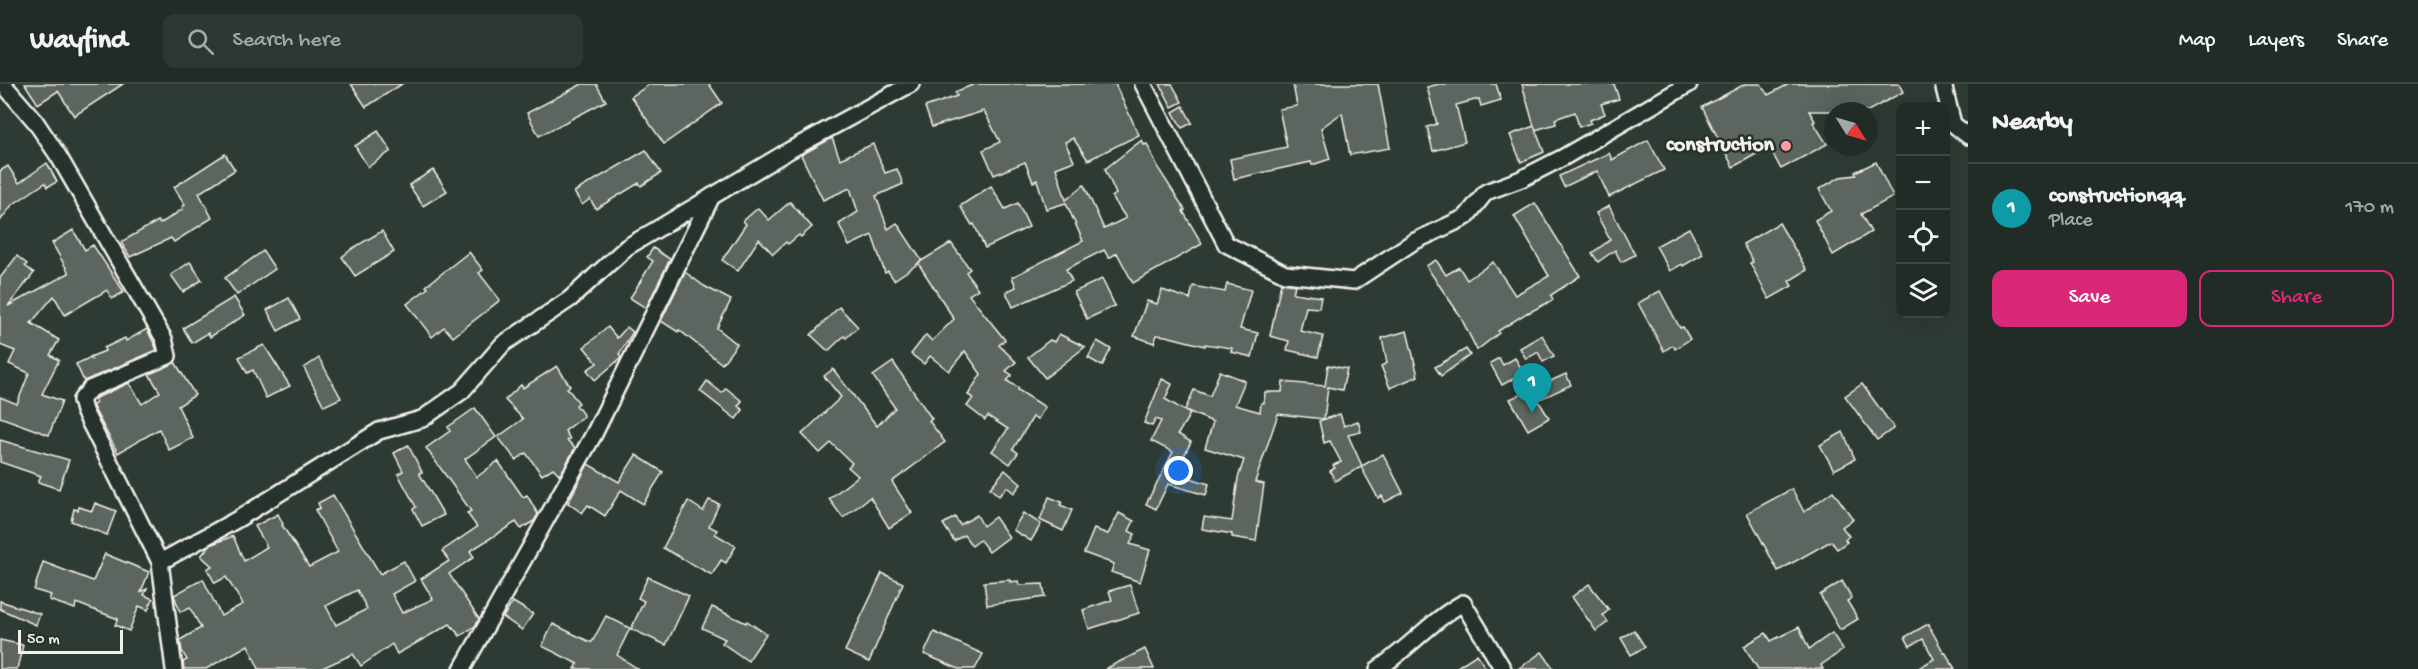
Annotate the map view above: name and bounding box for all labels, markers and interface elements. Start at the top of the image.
search box [163,14,583,68]
text: Wayfind [30,25,127,58]
icon: search [184,25,217,58]
text: Search here [232,28,341,54]
text: Map [2179,29,2215,54]
text: Layers [2248,29,2304,54]
text: Share [2337,29,2388,54]
north arrow [1824,102,1878,156]
map controls [1896,102,1950,318]
button: + [1896,102,1950,156]
text: Nearby [1992,108,2073,139]
place label: construction [1666,133,1775,159]
marker: construction [1779,139,1793,153]
button: − [1896,156,1950,210]
text: constructionqq [2049,184,2183,210]
text: 1 [2007,197,2016,220]
text: 170 m [2345,197,2394,220]
button: locate [1896,210,1950,264]
text: Place [2049,210,2093,233]
button: layers [1896,264,1950,318]
button: Save [1992,270,2187,327]
button: Share [2199,270,2394,327]
pin: 1 [1512,364,1552,413]
your location [1164,456,1193,485]
scale bar [18,627,123,654]
text: 50 m [27,631,60,650]

